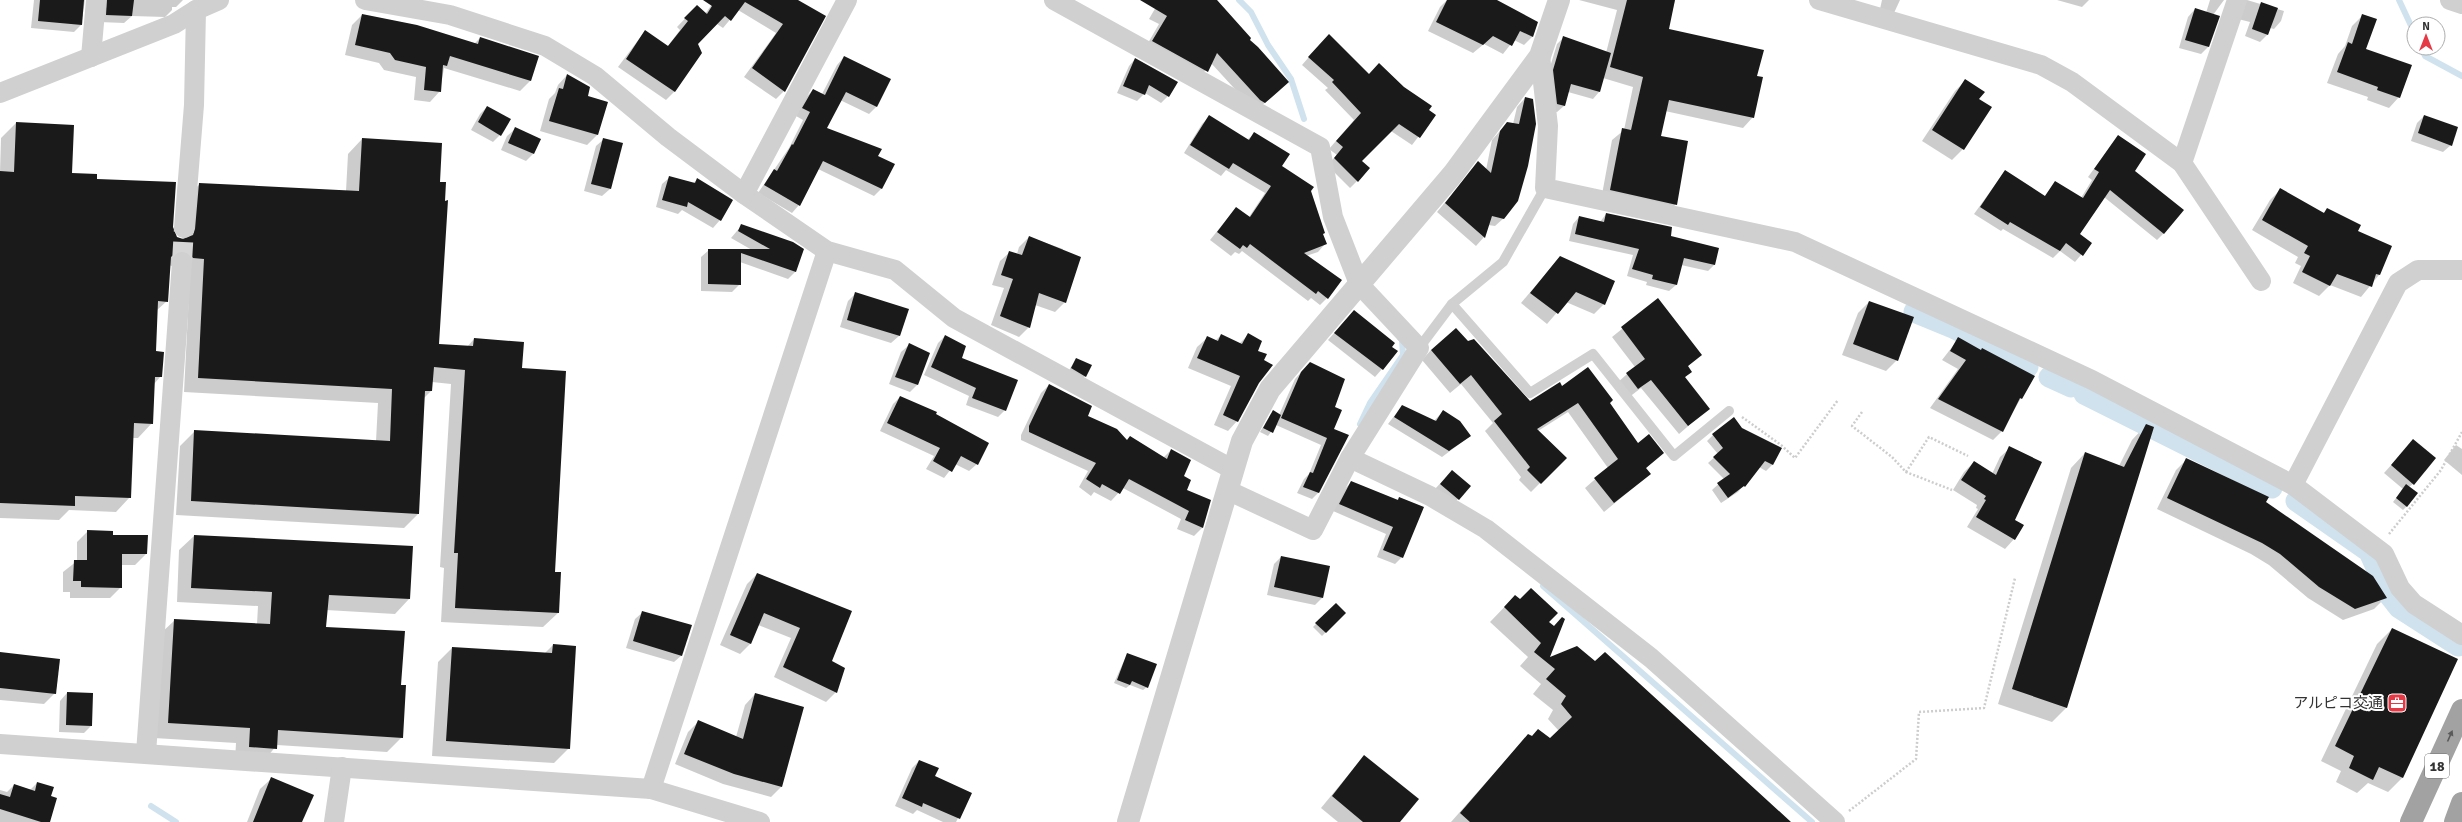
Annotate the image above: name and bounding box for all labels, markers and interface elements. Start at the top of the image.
north arrow [2406,16,2446,56]
text: N [2422,20,2430,33]
office icon: アルピコ交通 [2386,692,2408,714]
place label: アルピコ交通 [2293,694,2383,712]
one-way arrow [2448,729,2454,741]
road number: 18 [2425,754,2449,778]

